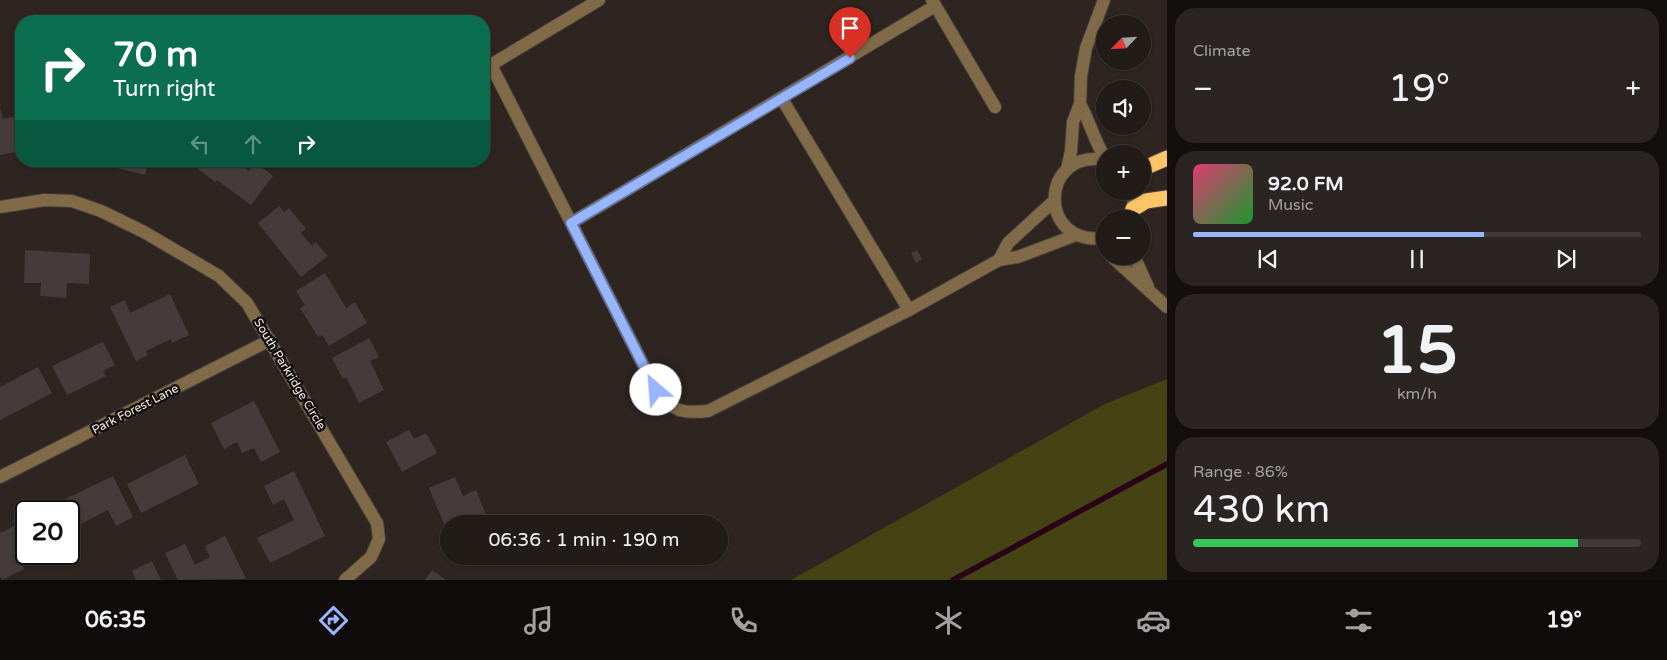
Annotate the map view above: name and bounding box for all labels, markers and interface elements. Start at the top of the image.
pin [829,7,871,58]
icon: arrive [836,14,864,42]
north arrow [1096,15,1151,70]
map controls [1096,15,1151,265]
text: 70 m [113,34,198,76]
icon: right [30,35,95,100]
text: Climate [1193,41,1251,61]
text: 19° [1388,66,1450,112]
text: − [1193,72,1213,106]
text: + [1625,72,1641,106]
text: Turn right [113,76,215,102]
button: sound [1096,80,1151,135]
icon: left [186,130,214,158]
icon: ahead [239,130,267,158]
icon: right [292,130,320,158]
button: + [1096,145,1151,200]
text: 92.0 FM [1268,173,1344,195]
text: Music [1268,195,1313,215]
button: − [1096,210,1151,265]
icon: previous [1254,245,1282,273]
icon: pause [1403,245,1431,273]
icon: next [1552,245,1580,273]
text: 15 [1376,312,1458,391]
street label: South Parkridge Circle [251,316,329,432]
position arrow [629,363,681,415]
street label: Park Forest Lane [89,381,181,437]
text: km/h [1397,384,1437,404]
text: Range · 86% [1193,462,1288,482]
text: 430 km [1193,487,1330,533]
speed limit sign: 20 [15,500,80,565]
text: 06:36 · 1 min · 190 m [488,529,680,551]
icon: directions [316,603,351,638]
icon: music [521,603,556,638]
icon: phone [726,603,761,638]
icon: climate [931,603,966,638]
icon: car [1136,603,1171,638]
icon: filters [1341,603,1376,638]
text: 06:35 [85,607,146,633]
text: 19° [1546,607,1582,633]

